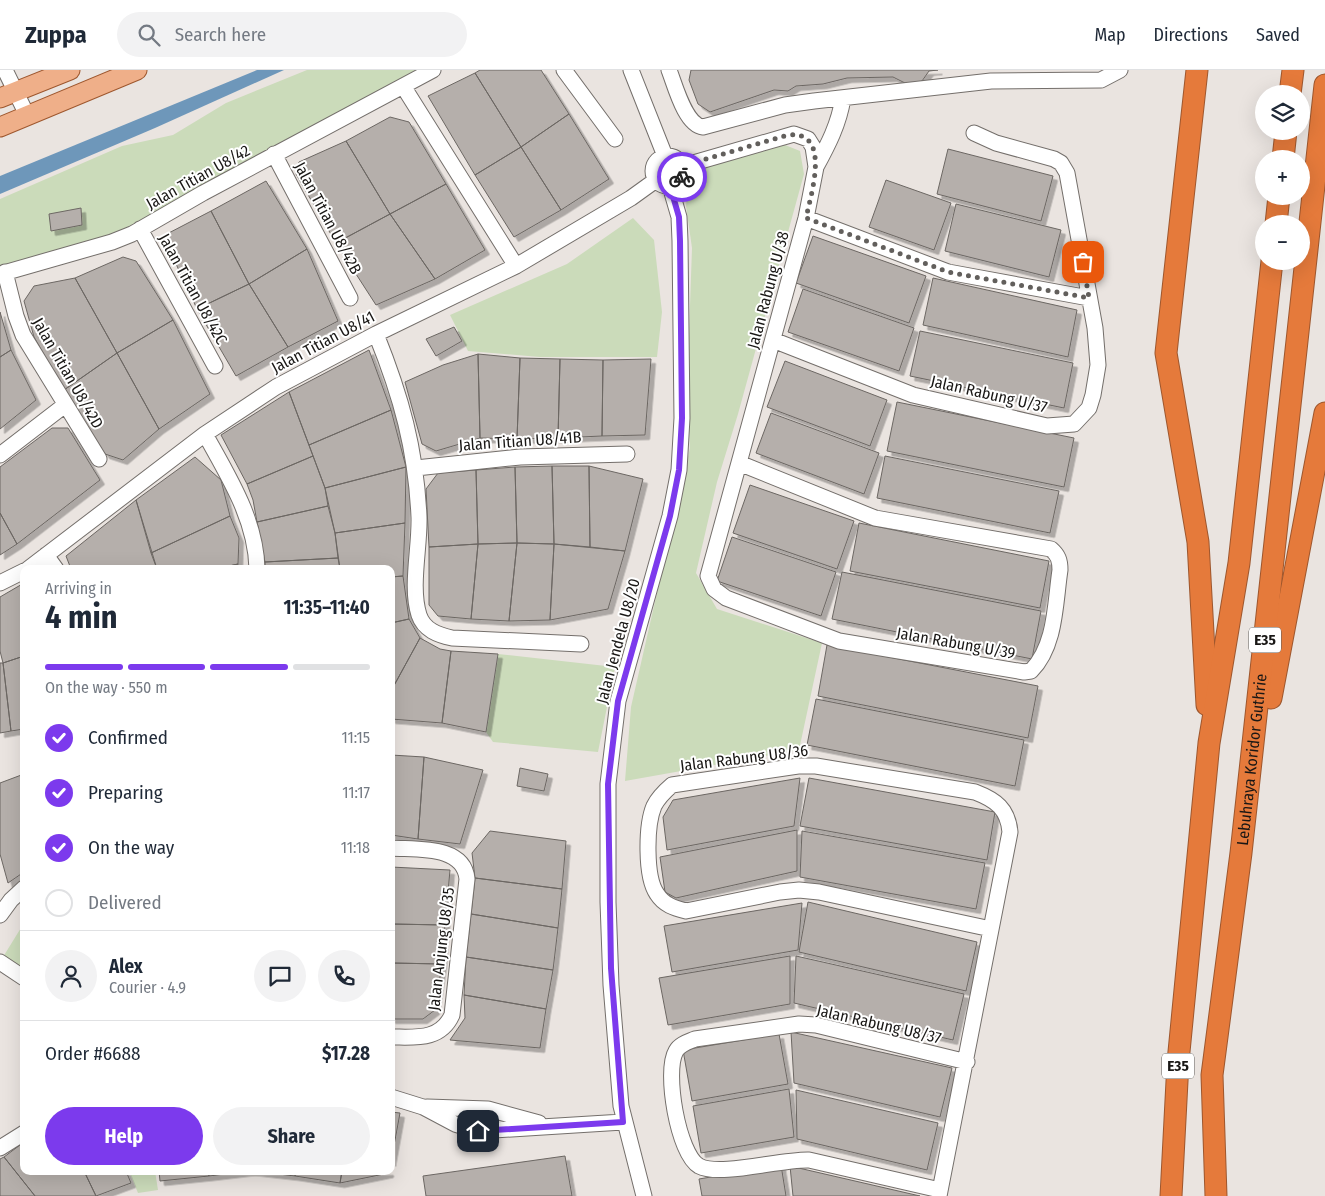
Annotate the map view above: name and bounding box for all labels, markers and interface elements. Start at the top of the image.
search box [117,12,467,57]
text: Zuppa [25,21,87,49]
icon: search [135,21,163,49]
text: Search here [175,23,266,46]
text: Map [1094,24,1126,46]
text: Directions [1154,24,1228,46]
text: Saved [1256,24,1300,46]
map controls [1255,85,1310,270]
button: layers [1255,85,1310,140]
street label: Jalan Titian U8/42 [143,141,253,213]
button: + [1255,150,1310,205]
courier [657,152,707,202]
street label: Jalan Titian U8/42B [290,159,366,278]
icon: bike [668,163,696,191]
button: − [1255,215,1310,270]
street label: Jalan Rabung U/38 [743,229,793,351]
street label: Jalan Titian U8/42C [155,230,231,348]
pin [1062,241,1104,283]
icon: bag [1069,248,1097,276]
street label: Jalan Titian U8/41 [268,307,378,377]
street label: Jalan Titian U8/42D [29,314,107,432]
street label: Jalan Rabung U/37 [929,371,1050,417]
street label: Jalan Titian U8/41B [458,427,582,455]
street label: Jalan Jendela U8/20 [592,576,644,706]
text: Arriving in [45,579,112,598]
text: 11:35–11:40 [283,596,370,619]
text: 4 min [45,598,118,636]
street label: Jalan Rabung U/39 [895,623,1017,663]
road number: E35 [1249,628,1281,652]
street label: Lebuhraya Koridor Guthrie [1232,673,1270,846]
text: On the way · 550 m [45,678,168,697]
icon: check [45,724,73,752]
text: Confirmed [88,726,168,749]
text: 11:15 [341,728,370,747]
street label: Jalan Rabung U8/36 [679,741,809,775]
icon: check [45,779,73,807]
text: Preparing [88,781,163,804]
text: 11:17 [342,783,370,802]
icon: check [45,834,73,862]
text: On the way [88,836,174,859]
text: 11:18 [341,838,370,857]
street label: Jalan Anjung U8/35 [424,886,458,1012]
text: Delivered [88,891,162,914]
button: person [45,950,97,1002]
button: chat [254,950,306,1002]
button: phone [318,950,370,1002]
text: Alex [109,955,143,978]
text: Courier · 4.9 [109,978,186,997]
street label: Jalan Rabung U8/37 [815,1000,944,1048]
text: Order #6688 [45,1042,141,1065]
text: $17.28 [322,1042,370,1065]
road number: E35 [1162,1054,1194,1078]
button: Help [45,1107,203,1165]
button: Share [213,1107,370,1165]
pin [457,1110,499,1152]
icon: home [464,1117,492,1145]

